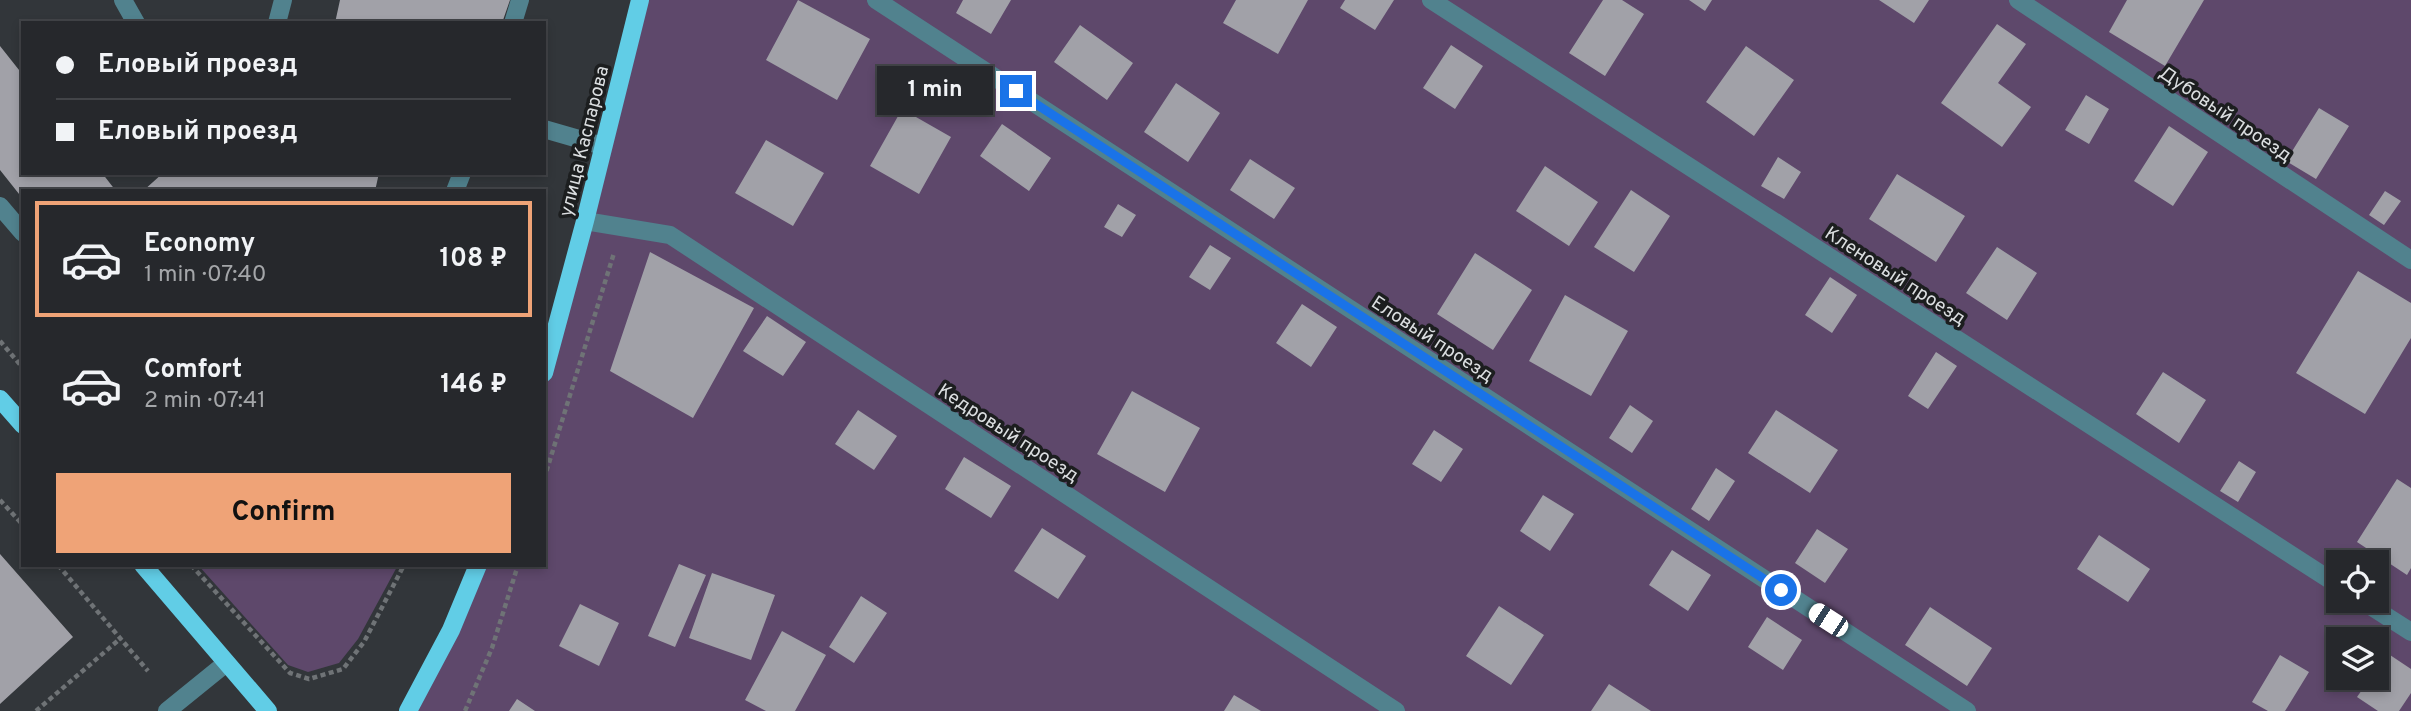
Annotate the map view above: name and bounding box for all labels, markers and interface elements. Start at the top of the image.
text: Еловый проезд [98,49,298,82]
street label: Дубовый проезд [2154,61,2296,168]
street label: улица Каспарова [555,63,615,220]
callout: 1 min [876,66,992,116]
route end [1000,75,1032,107]
text: 1 min [907,76,963,105]
text: Еловый проезд [98,116,298,149]
street label: Кленовый проезд [1820,222,1970,331]
icon: car [60,228,123,291]
text: Economy [144,228,255,261]
text: 108 ₽ [440,243,507,276]
text: 1 min · 07:40 [144,261,266,290]
street label: Еловый проезд [1366,291,1498,388]
icon: car [60,354,123,417]
text: Comfort [144,354,242,387]
text: 146 ₽ [440,369,507,402]
street label: Кедровый проезд [933,379,1083,488]
text: 2 min · 07:41 [144,387,266,416]
button: Confirm [56,473,511,553]
map controls [2326,550,2389,690]
button: locate [2326,550,2389,613]
route start [1765,574,1797,606]
car [1805,600,1852,640]
button: layers [2326,627,2389,690]

